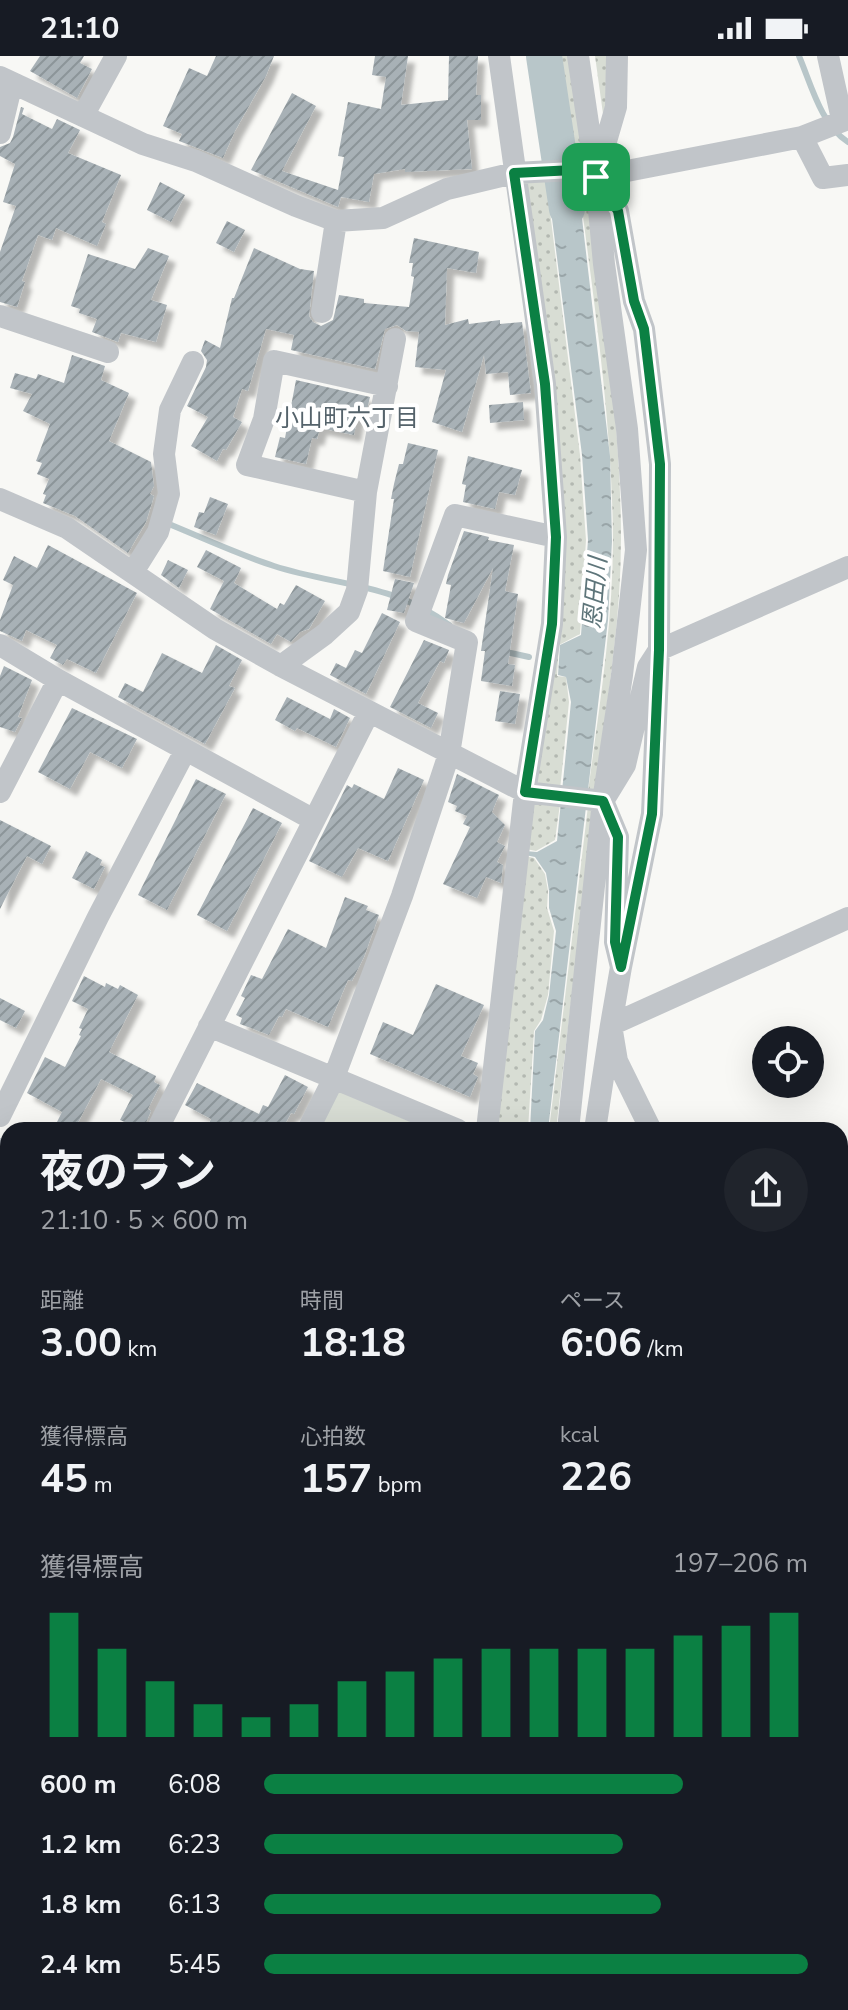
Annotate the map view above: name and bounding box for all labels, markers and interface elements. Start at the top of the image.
text: 21:10 [40,8,119,49]
pin [562,143,630,211]
icon: arrive [574,155,618,199]
district label: 小山町六丁目 [275,402,419,434]
water label: 恩田川 [576,553,614,630]
map controls [752,1026,824,1098]
button: locate [752,1026,824,1098]
text: 夜のラン [40,1143,216,1203]
button: share [724,1148,808,1232]
text: 21:10 · 5 × 600 m [40,1203,248,1238]
text: 距離 [40,1286,84,1316]
text: 時間 [300,1286,344,1316]
text: ペース [560,1286,625,1316]
text: 3.00 [40,1316,122,1370]
text: 18:18 [300,1316,406,1370]
text: 6:06 [560,1316,642,1370]
text: km [122,1334,157,1364]
text: /km [642,1334,684,1364]
text: kcal [560,1420,599,1450]
text: 獲得標高 [40,1422,128,1452]
text: 心拍数 [300,1422,366,1452]
text: 226 [560,1450,632,1504]
text: 45 [40,1452,88,1506]
text: 157 [300,1452,372,1506]
text: m [88,1470,113,1500]
text: bpm [372,1470,422,1500]
text: 197–206 m [672,1546,808,1581]
text: 獲得標高 [40,1550,144,1585]
text: 600 m [40,1767,117,1802]
text: 6:08 [168,1767,221,1802]
text: 1.2 km [40,1827,121,1862]
text: 6:23 [168,1827,221,1862]
text: 1.8 km [40,1887,121,1922]
text: 6:13 [168,1887,221,1922]
text: 2.4 km [40,1947,121,1982]
text: 5:45 [168,1947,221,1982]

